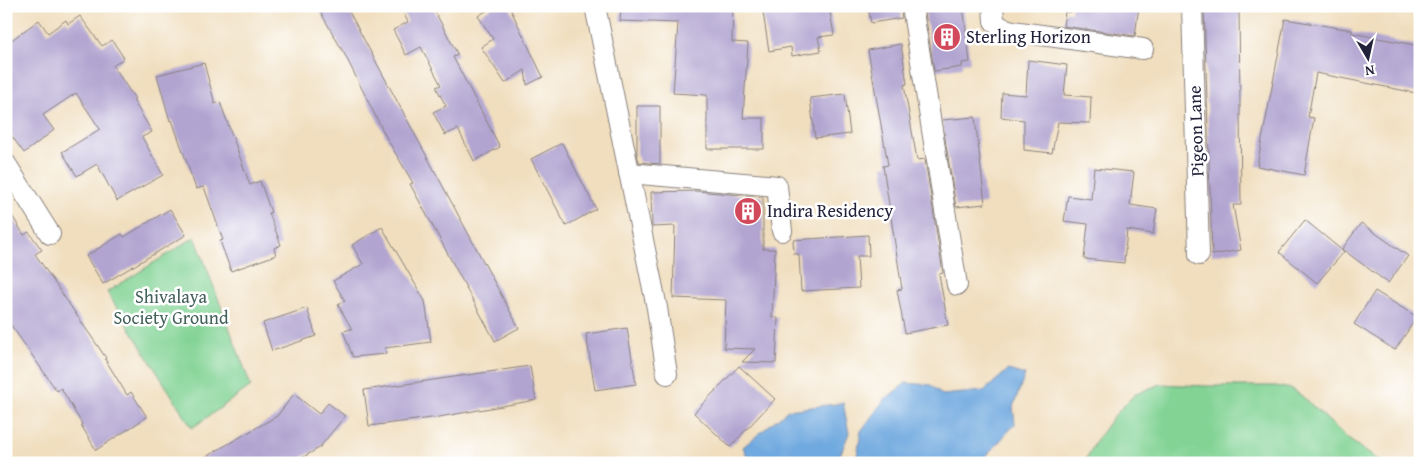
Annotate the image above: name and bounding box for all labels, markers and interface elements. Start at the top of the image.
building icon: Sterling Horizon [932,22,962,52]
place label: Sterling Horizon [966,23,1091,50]
north arrow [1344,32,1394,82]
text: N [1363,60,1376,82]
street label: Pigeon Lane [1180,85,1211,177]
building icon: Indira Residency [733,196,763,226]
place label: Indira Residency [767,197,893,224]
park label: Shivalaya Society Ground [113,283,229,331]

